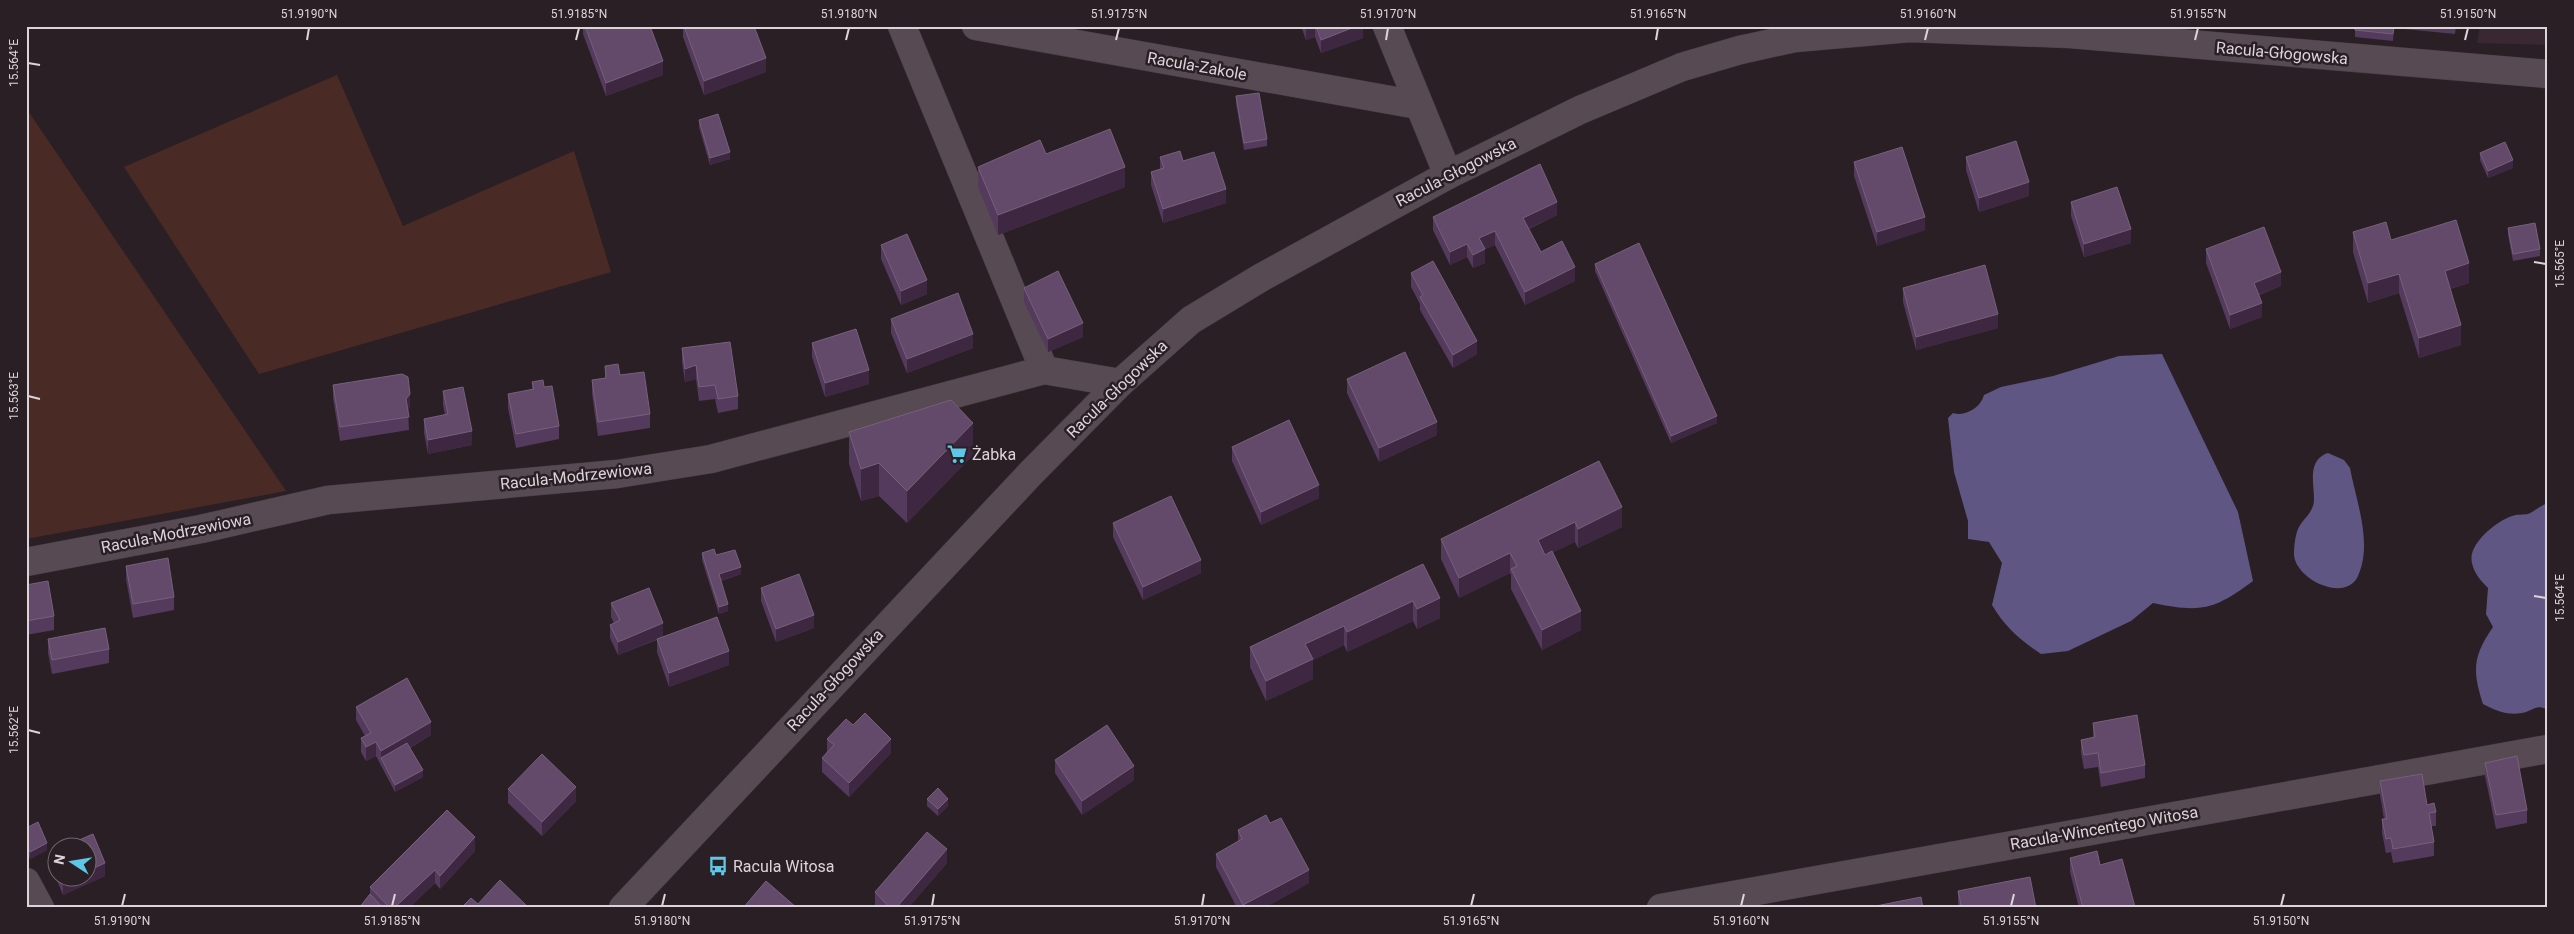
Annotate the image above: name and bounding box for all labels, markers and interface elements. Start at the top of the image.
text: 51.9190°N [281,7,337,21]
text: 51.9185°N [551,7,607,21]
text: 51.9180°N [821,7,877,21]
text: 51.9175°N [1091,7,1147,21]
text: 51.9170°N [1360,7,1416,21]
text: 51.9165°N [1630,7,1686,21]
text: 51.9160°N [1900,7,1956,21]
text: 51.9155°N [2170,7,2226,21]
text: 51.9150°N [2440,7,2496,21]
street label: Racula-Głogowska [2215,38,2349,68]
text: 15.564°E [7,39,21,87]
street label: Racula-Zakole [1146,48,1248,84]
street label: Racula-Głogowska [1393,133,1519,211]
text: 15.565°E [2553,240,2567,288]
street label: Racula-Głogowska [1063,336,1171,442]
text: 15.563°E [7,372,21,420]
supermarket icon: Żabka [946,443,968,465]
place label: Żabka [972,445,1016,464]
street label: Racula-Modrzewiowa [499,459,653,493]
street label: Racula-Modrzewiowa [99,509,253,557]
text: 15.564°E [2553,574,2567,622]
street label: Racula-Głogowska [783,625,887,735]
text: 15.562°E [7,706,21,754]
street label: Racula-Wincentego Witosa [2009,802,2199,854]
north arrow [48,836,98,886]
text: N [50,853,68,866]
bus stop icon: Racula Witosa [707,855,729,877]
place label: Racula Witosa [733,857,835,876]
text: 51.9190°N [94,914,150,928]
text: 51.9185°N [364,914,420,928]
text: 51.9180°N [634,914,690,928]
text: 51.9175°N [904,914,960,928]
text: 51.9170°N [1174,914,1230,928]
text: 51.9165°N [1443,914,1499,928]
text: 51.9160°N [1713,914,1769,928]
text: 51.9155°N [1983,914,2039,928]
text: 51.9150°N [2253,914,2309,928]

